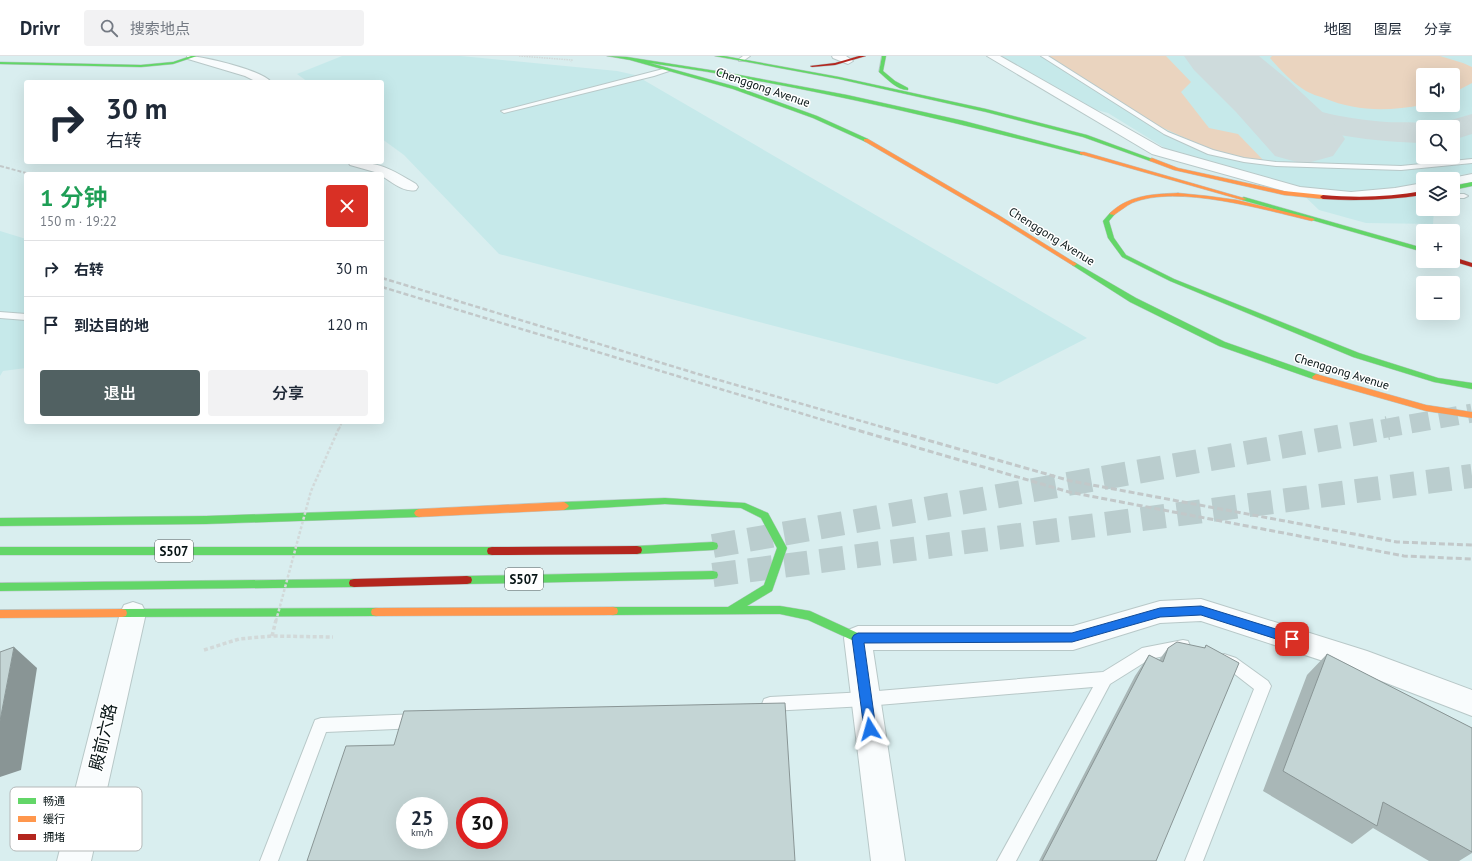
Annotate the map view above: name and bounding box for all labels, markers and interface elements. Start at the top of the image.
search box [84,10,364,46]
text: Drivr [20,16,60,40]
icon: search [98,17,120,39]
text: 搜索地点 [130,19,190,38]
text: 地图 [1324,20,1352,38]
text: 图层 [1374,20,1402,38]
text: 分享 [1424,20,1452,38]
street label: Chenggong Avenue [714,64,812,110]
map controls [1416,68,1460,320]
button: sound [1416,68,1460,112]
text: 30 m [106,90,167,127]
icon: right [40,96,92,148]
button: search [1416,120,1460,164]
text: 右转 [106,129,142,152]
button: layers [1416,172,1460,216]
text: 1 分钟 [40,182,108,213]
button: close [326,185,368,227]
street label: Chenggong Avenue [1006,203,1098,269]
text: 150 m · 19:22 [40,213,117,230]
button: + [1416,224,1460,268]
icon: right [40,258,62,280]
text: 30 m [335,259,368,278]
text: 右转 [74,260,104,279]
button: − [1416,276,1460,320]
icon: arrive [40,314,62,336]
text: 120 m [327,315,368,334]
text: 到达目的地 [74,316,149,335]
street label: Chenggong Avenue [1293,349,1391,393]
button: 退出 [40,370,200,416]
button: 分享 [208,370,368,416]
road number: S507 [155,540,193,562]
road number: S507 [505,568,543,590]
pin [1275,622,1309,656]
icon: arrive [1281,628,1303,650]
street label: 殿前六路 [85,701,121,773]
position arrow [849,708,891,750]
legend [10,787,142,851]
text: 畅通 [43,794,65,808]
speed limit sign: 30 [456,797,508,849]
text: 25 [411,805,433,831]
text: 缓行 [43,812,65,826]
text: km/h [411,826,433,839]
text: 拥堵 [43,830,65,844]

